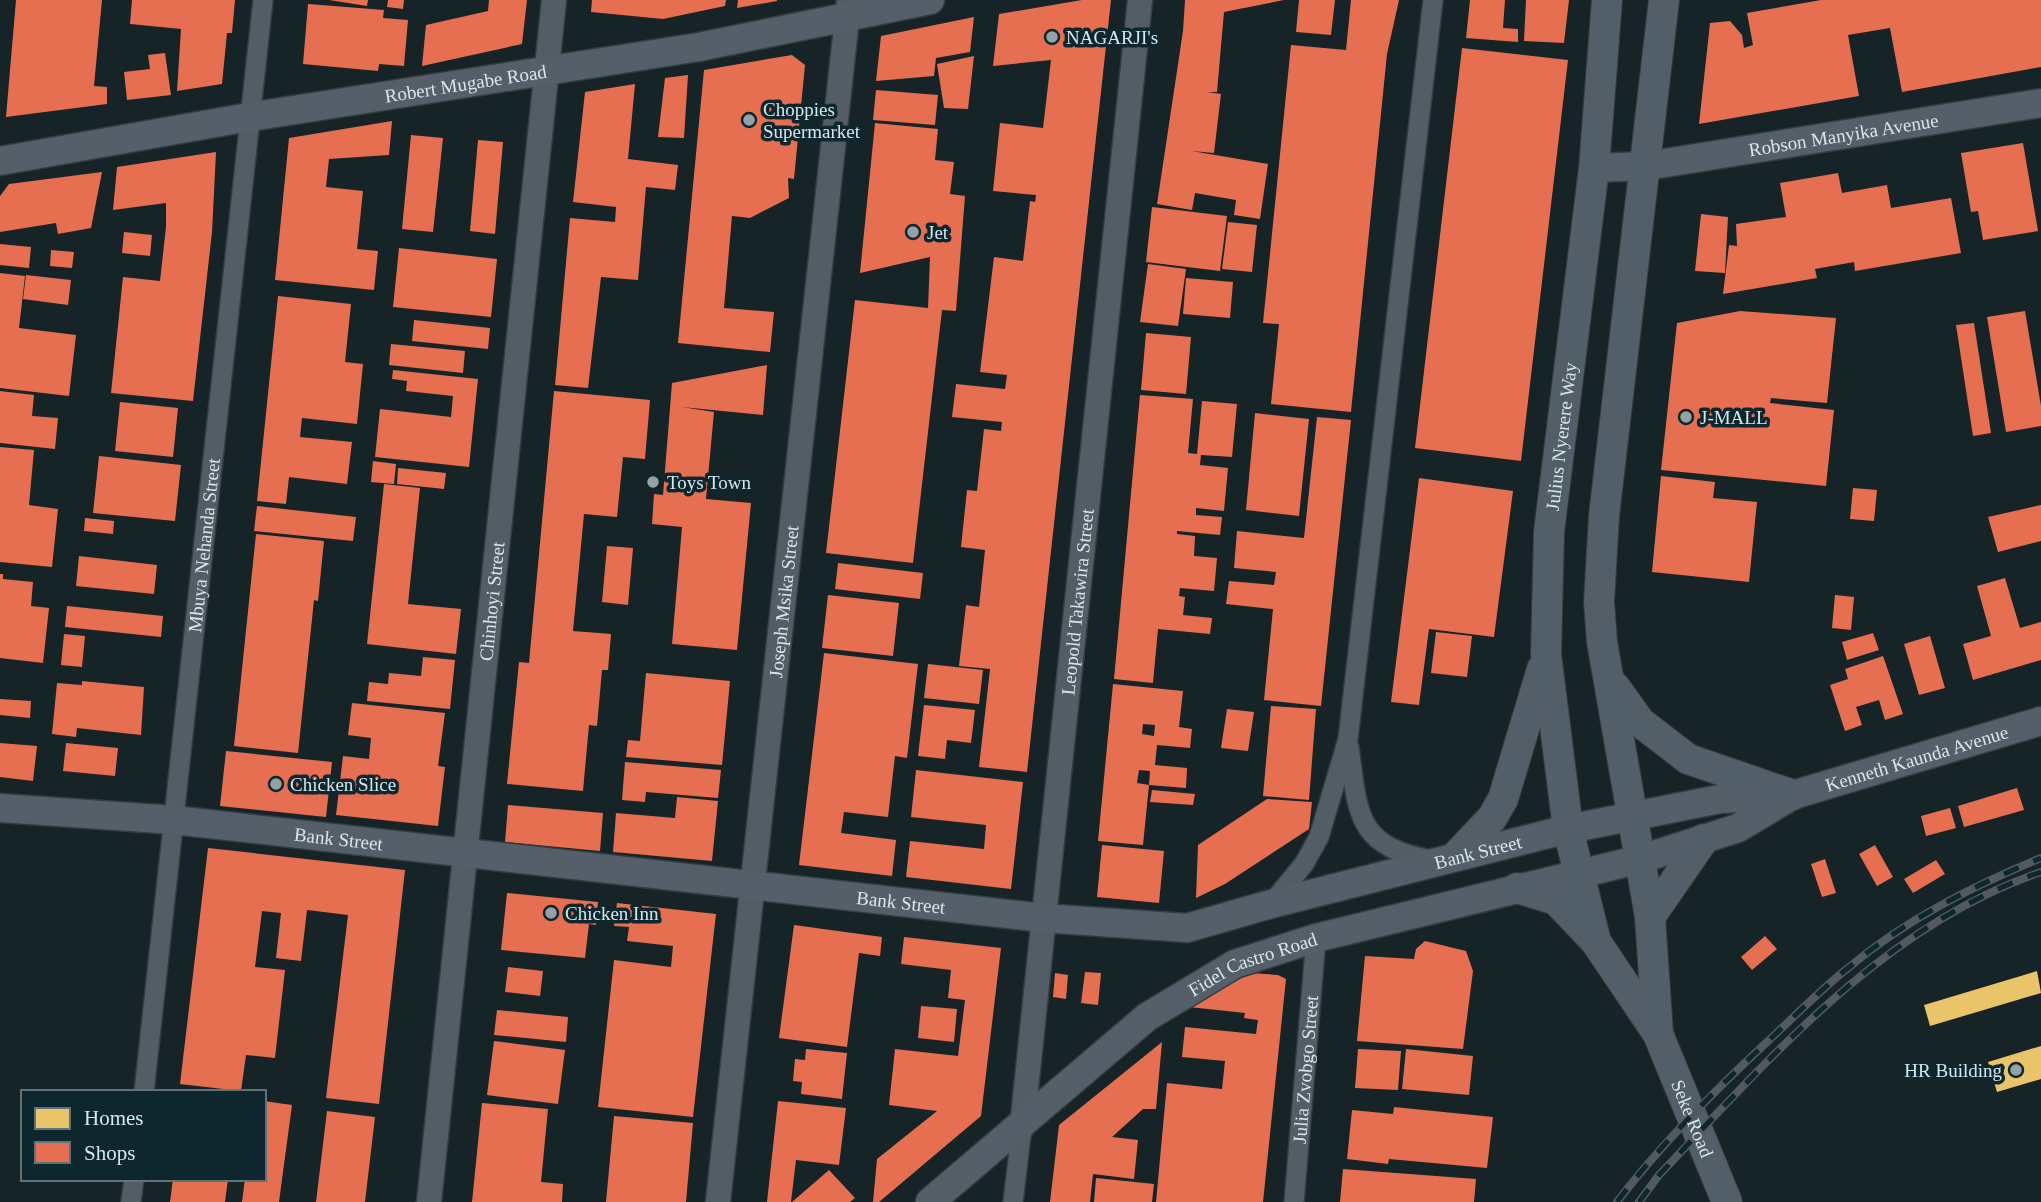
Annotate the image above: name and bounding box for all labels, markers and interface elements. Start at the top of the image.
place label: NAGARJI's [1066,27,1158,48]
marker: NAGARJI's [1044,29,1060,45]
street label: Robert Mugabe Road [383,61,549,107]
place label: Choppies Supermarket [763,99,861,142]
street label: Robson Manyika Avenue [1747,110,1940,160]
marker: Choppies Supermarket [741,112,757,128]
place label: Jet [927,222,949,243]
marker: Jet [905,224,921,240]
street label: Julius Nyerere Way [1542,361,1581,512]
place label: J-MALL [1700,407,1768,428]
marker: J-MALL [1678,409,1694,425]
street label: Mbuya Nehanda Street [184,456,224,634]
place label: Toys Town [667,472,752,493]
marker: Toys Town [645,474,661,490]
street label: Leopold Takawira Street [1057,507,1098,696]
street label: Joseph Msika Street [765,524,803,679]
street label: Chinhoyi Street [475,540,509,662]
street label: Kenneth Kaunda Avenue [1823,721,2011,796]
place label: Chicken Slice [290,774,396,795]
marker: Chicken Slice [268,776,284,792]
street label: Bank Street [293,824,385,855]
street label: Bank Street [1432,831,1525,873]
street label: Bank Street [855,887,947,918]
place label: Chicken Inn [565,903,659,924]
marker: Chicken Inn [543,905,559,921]
street label: Fidel Castro Road [1184,928,1320,1001]
street label: Julia Zvobgo Street [1289,994,1322,1145]
place label: HR Building [1904,1060,2002,1081]
marker: HR Building [2008,1062,2024,1078]
street label: Seke Road [1667,1077,1718,1161]
legend [21,1090,266,1181]
text: Homes [84,1106,144,1130]
text: Shops [84,1141,135,1165]

